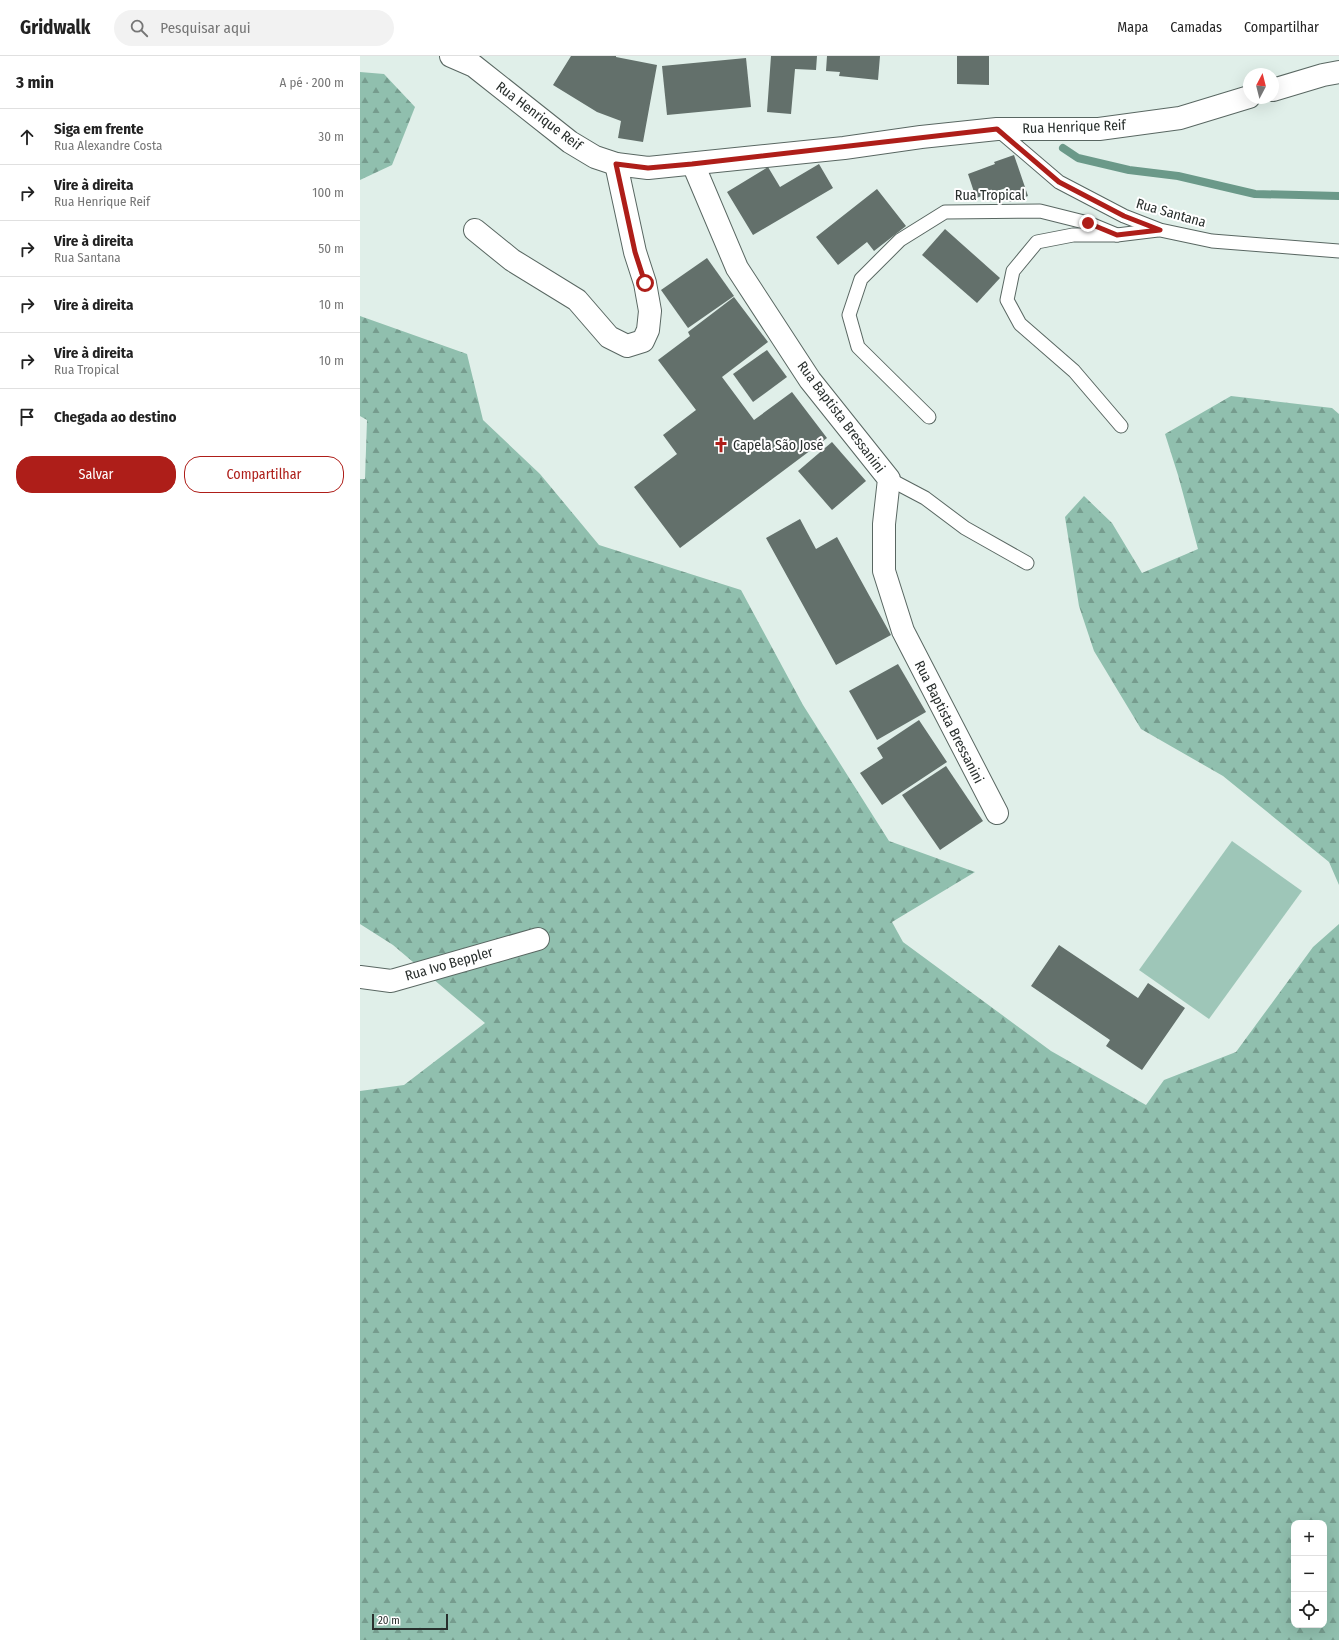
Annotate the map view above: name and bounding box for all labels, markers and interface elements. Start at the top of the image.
search box [114,10,394,46]
text: Gridwalk [20,16,90,39]
icon: search [128,17,150,39]
text: Pesquisar aqui [160,19,251,37]
text: Mapa [1117,19,1148,36]
text: Camadas [1170,19,1222,36]
text: Compartilhar [1244,19,1319,36]
north arrow [1243,68,1279,104]
text: 3 min [16,72,54,93]
text: A pé · 200 m [280,75,344,90]
street label: Rua Henrique Reif [493,78,587,155]
street label: Rua Henrique Reif [1022,117,1128,137]
text: Siga em frente [54,120,144,138]
icon: ahead [16,126,38,148]
text: 30 m [318,129,344,144]
text: Rua Alexandre Costa [54,138,162,153]
text: Vire à direita [54,176,133,194]
icon: right [16,182,38,204]
text: 100 m [312,185,344,200]
street label: Rua Tropical [955,187,1025,204]
text: Rua Henrique Reif [54,194,150,209]
street label: Rua Santana [1134,195,1208,231]
route end [1079,214,1097,232]
text: Vire à direita [54,232,133,250]
icon: right [16,238,38,260]
text: 50 m [318,241,344,256]
text: Rua Santana [54,250,121,265]
route start [636,274,654,292]
icon: right [16,294,38,316]
text: Vire à direita [54,296,133,314]
text: 10 m [319,297,344,312]
text: Vire à direita [54,344,133,362]
icon: right [16,350,38,372]
text: 10 m [319,353,344,368]
street label: Rua Baptista Bressanini [794,358,888,476]
text: Rua Tropical [54,362,119,377]
icon: arrive [16,406,38,428]
text: Chegada ao destino [54,408,176,426]
church icon: Capela São José [712,436,730,454]
place label: Capela São José [733,437,824,454]
button: Salvar [16,456,176,493]
button: Compartilhar [184,456,344,493]
street label: Rua Baptista Bressanini [911,658,987,786]
street label: Rua Ivo Beppler [403,943,495,985]
map controls [1291,1520,1327,1628]
button: + [1291,1520,1327,1556]
button: − [1291,1556,1327,1592]
button: locate [1291,1592,1327,1628]
scale bar [372,1612,448,1631]
text: 20 m [378,1614,400,1627]

